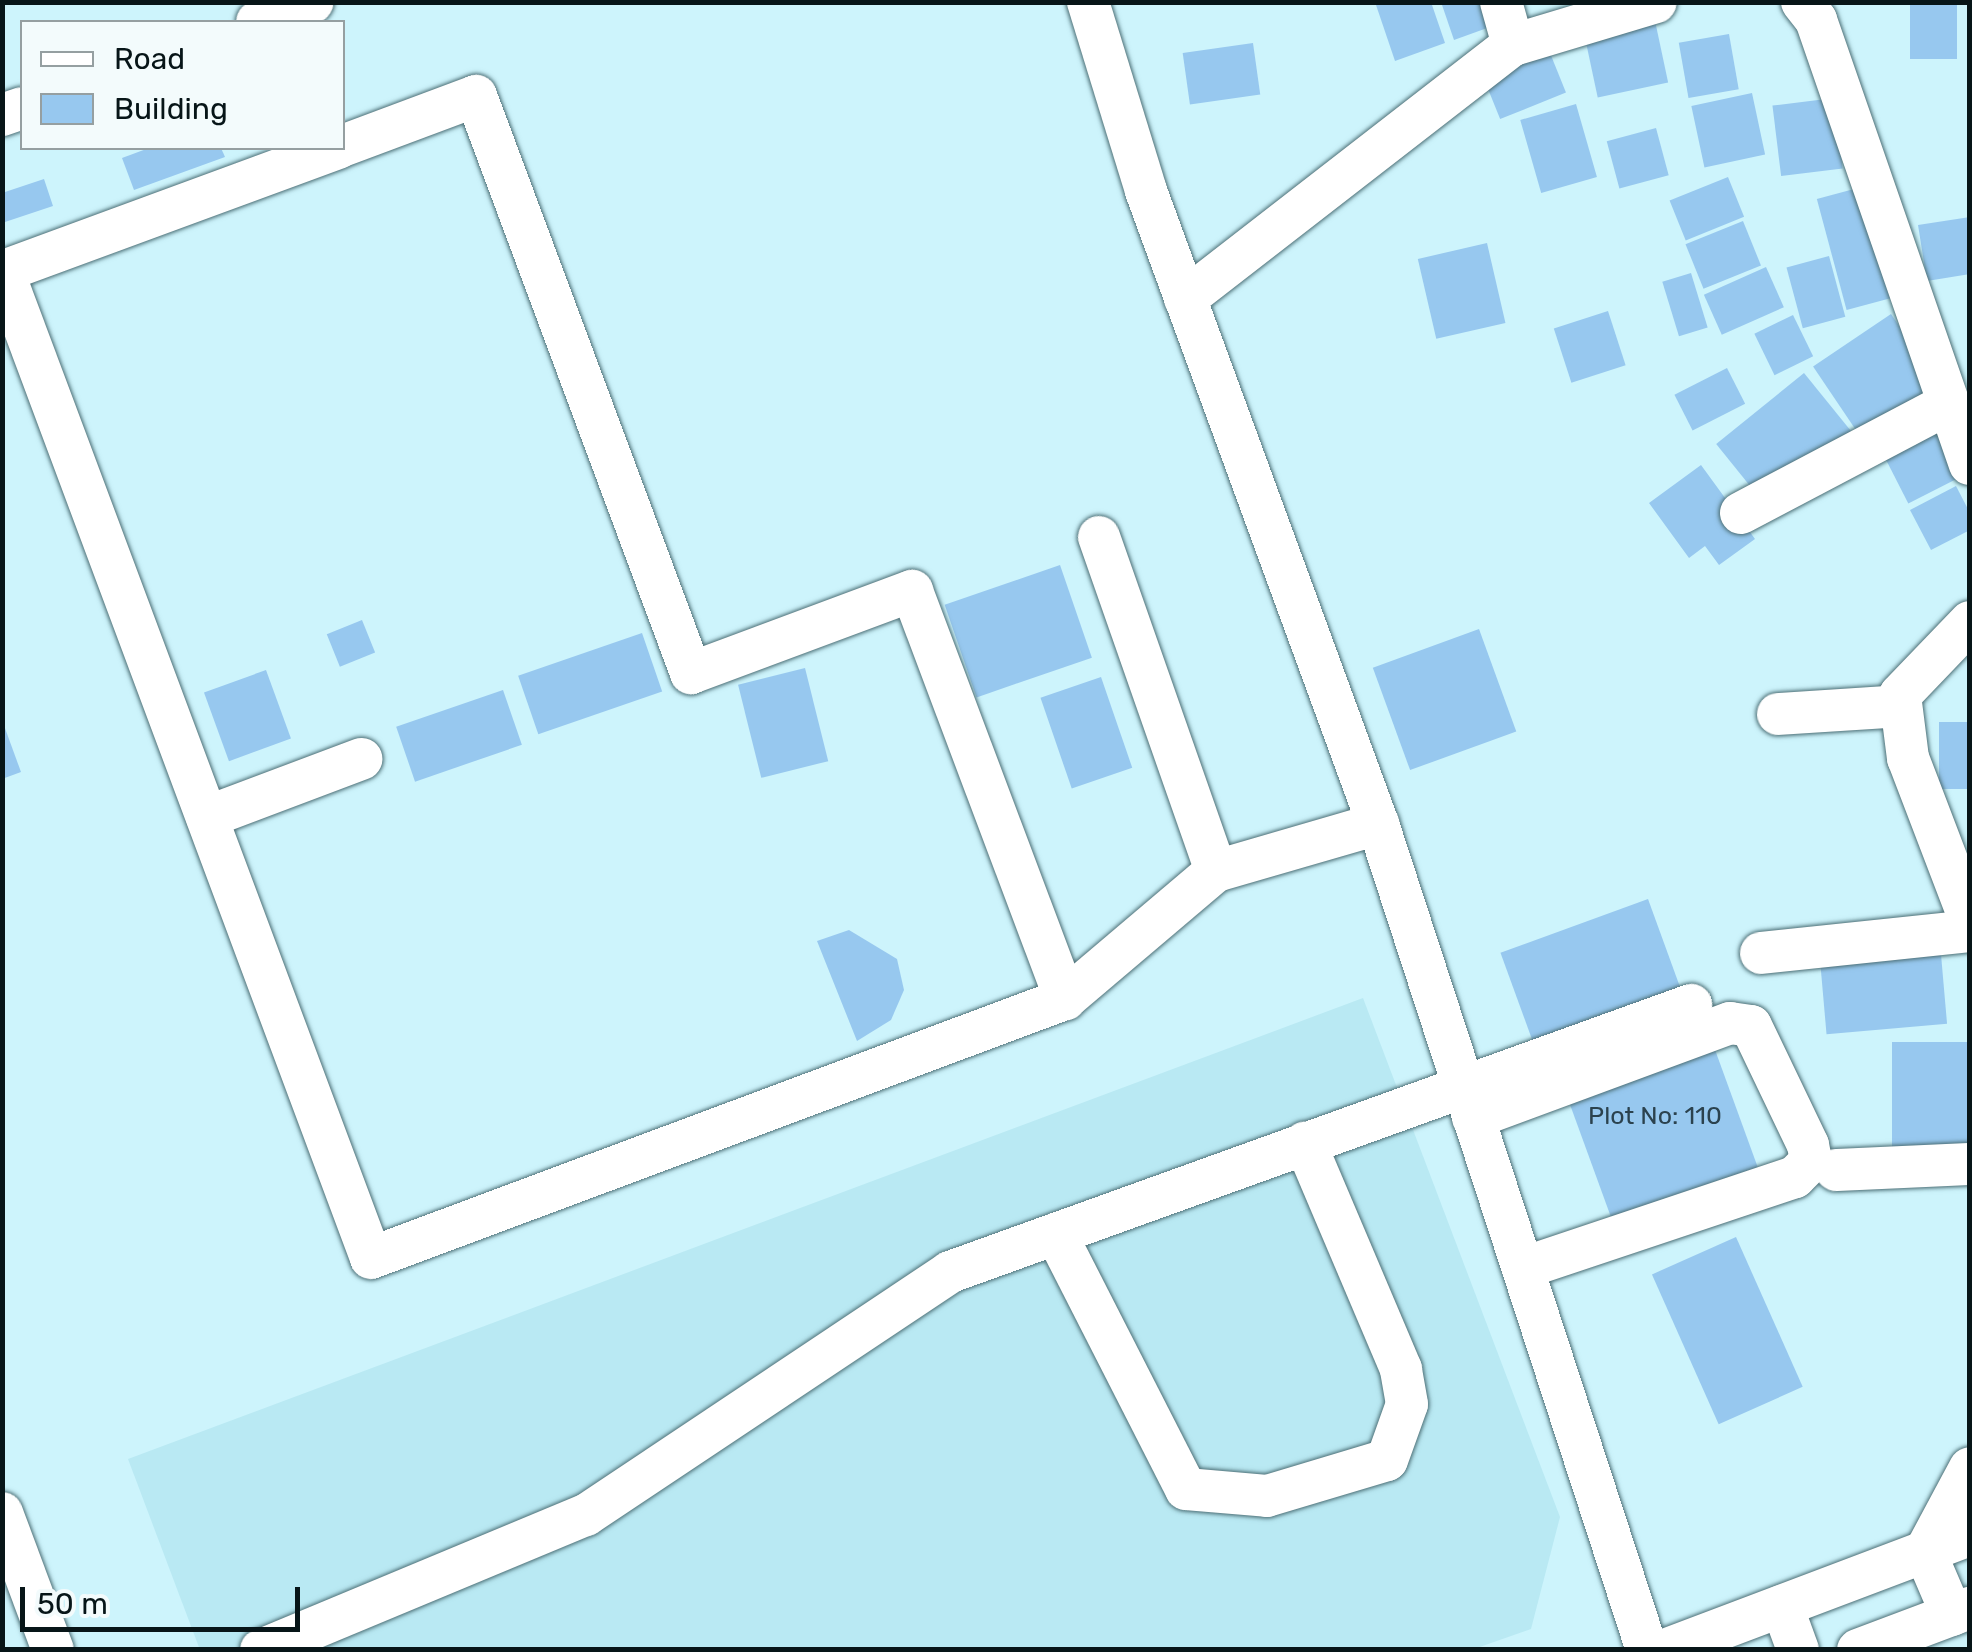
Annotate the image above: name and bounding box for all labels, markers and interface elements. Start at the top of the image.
legend [20,20,345,150]
text: Road [114,41,185,77]
text: Building [114,91,228,127]
house number: Plot No: 110 [1588,1101,1722,1131]
scale bar [25,1567,305,1629]
text: 50 m [37,1586,108,1622]

